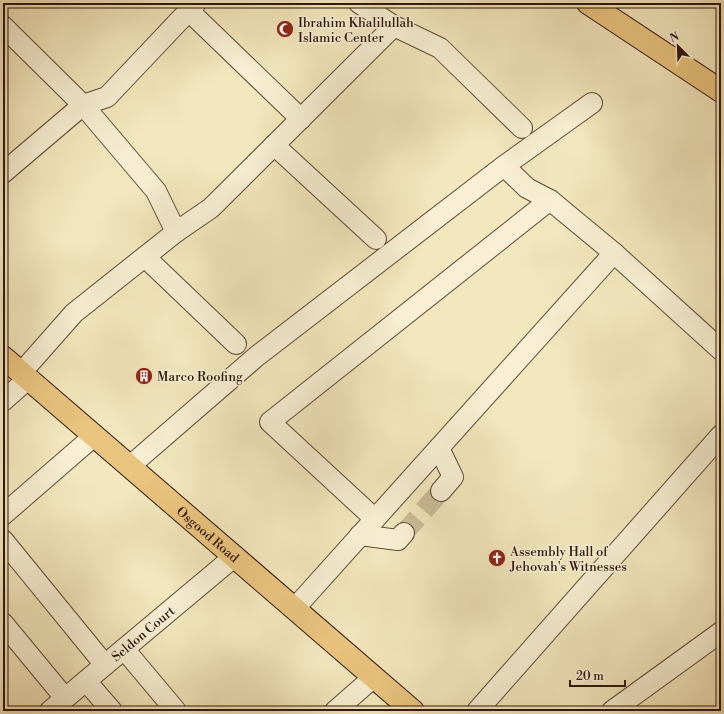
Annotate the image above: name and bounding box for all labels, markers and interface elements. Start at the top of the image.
place label: Ibrahim Khalilullah Islamic Center [298,15,414,46]
mosque icon: Ibrahim Khalilullah Islamic Center [275,19,295,39]
north arrow [658,26,698,66]
text: N [668,29,681,46]
building icon: Marco Roofing [134,366,154,386]
place label: Marco Roofing [157,369,243,385]
street label: Osgood Road [173,503,242,567]
place label: Assembly Hall of Jehovah's Witnesses [509,544,627,575]
church icon: Assembly Hall of Jehovah's Witnesses [487,548,507,568]
street label: Seldon Court [109,603,178,665]
scale bar [570,662,625,688]
text: 20 m [576,669,604,684]

